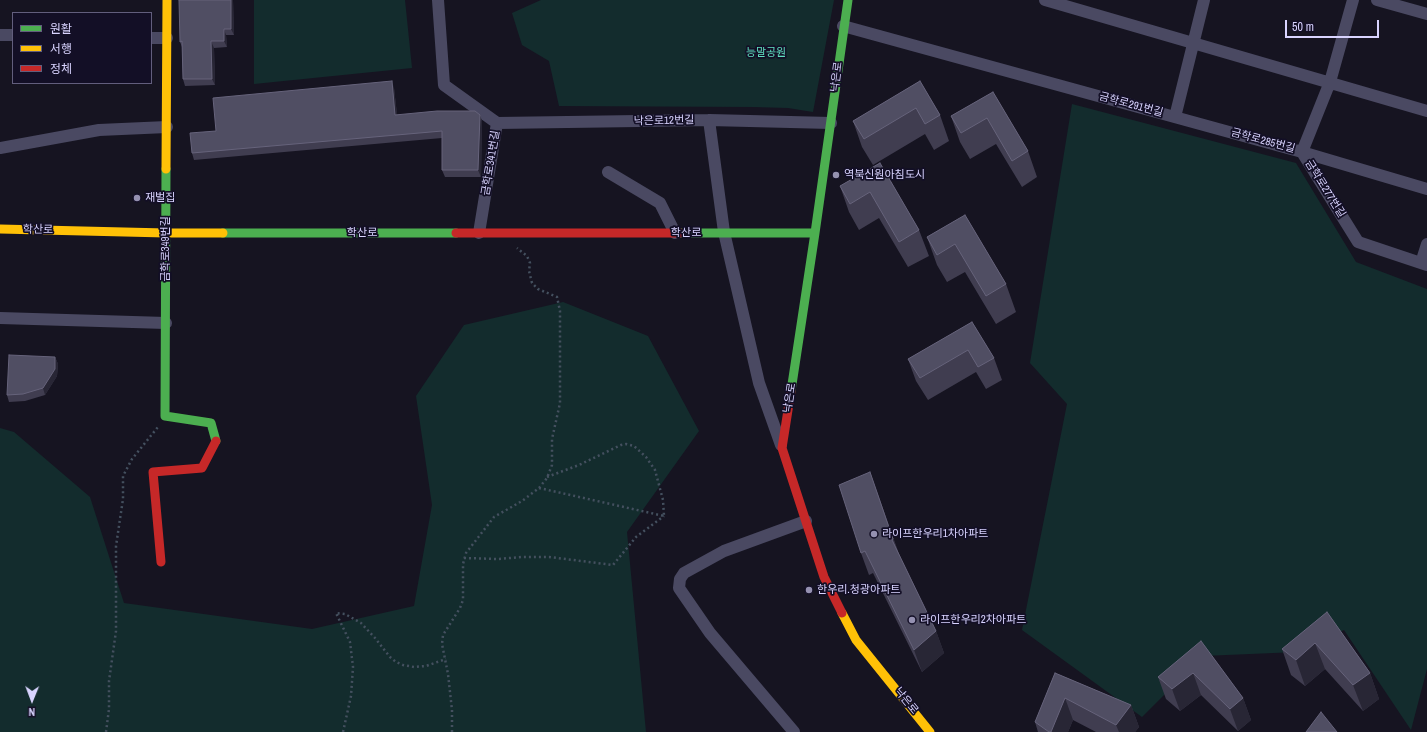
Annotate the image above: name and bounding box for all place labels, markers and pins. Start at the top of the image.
place label: 역북신원아침도시 [844,168,925,182]
marker: 역북신원아침도시 [831,170,841,180]
place label: 재벌집 [145,191,175,205]
marker: 재벌집 [132,193,142,203]
place label: 라이프한우리1차아파트 [882,527,988,541]
marker: 라이프한우리1차아파트 [869,529,879,539]
place label: 한우리.청광아파트 [817,583,900,597]
marker: 한우리.청광아파트 [804,585,814,595]
place label: 라이프한우리2차아파트 [920,613,1026,627]
marker: 라이프한우리2차아파트 [907,615,917,625]

